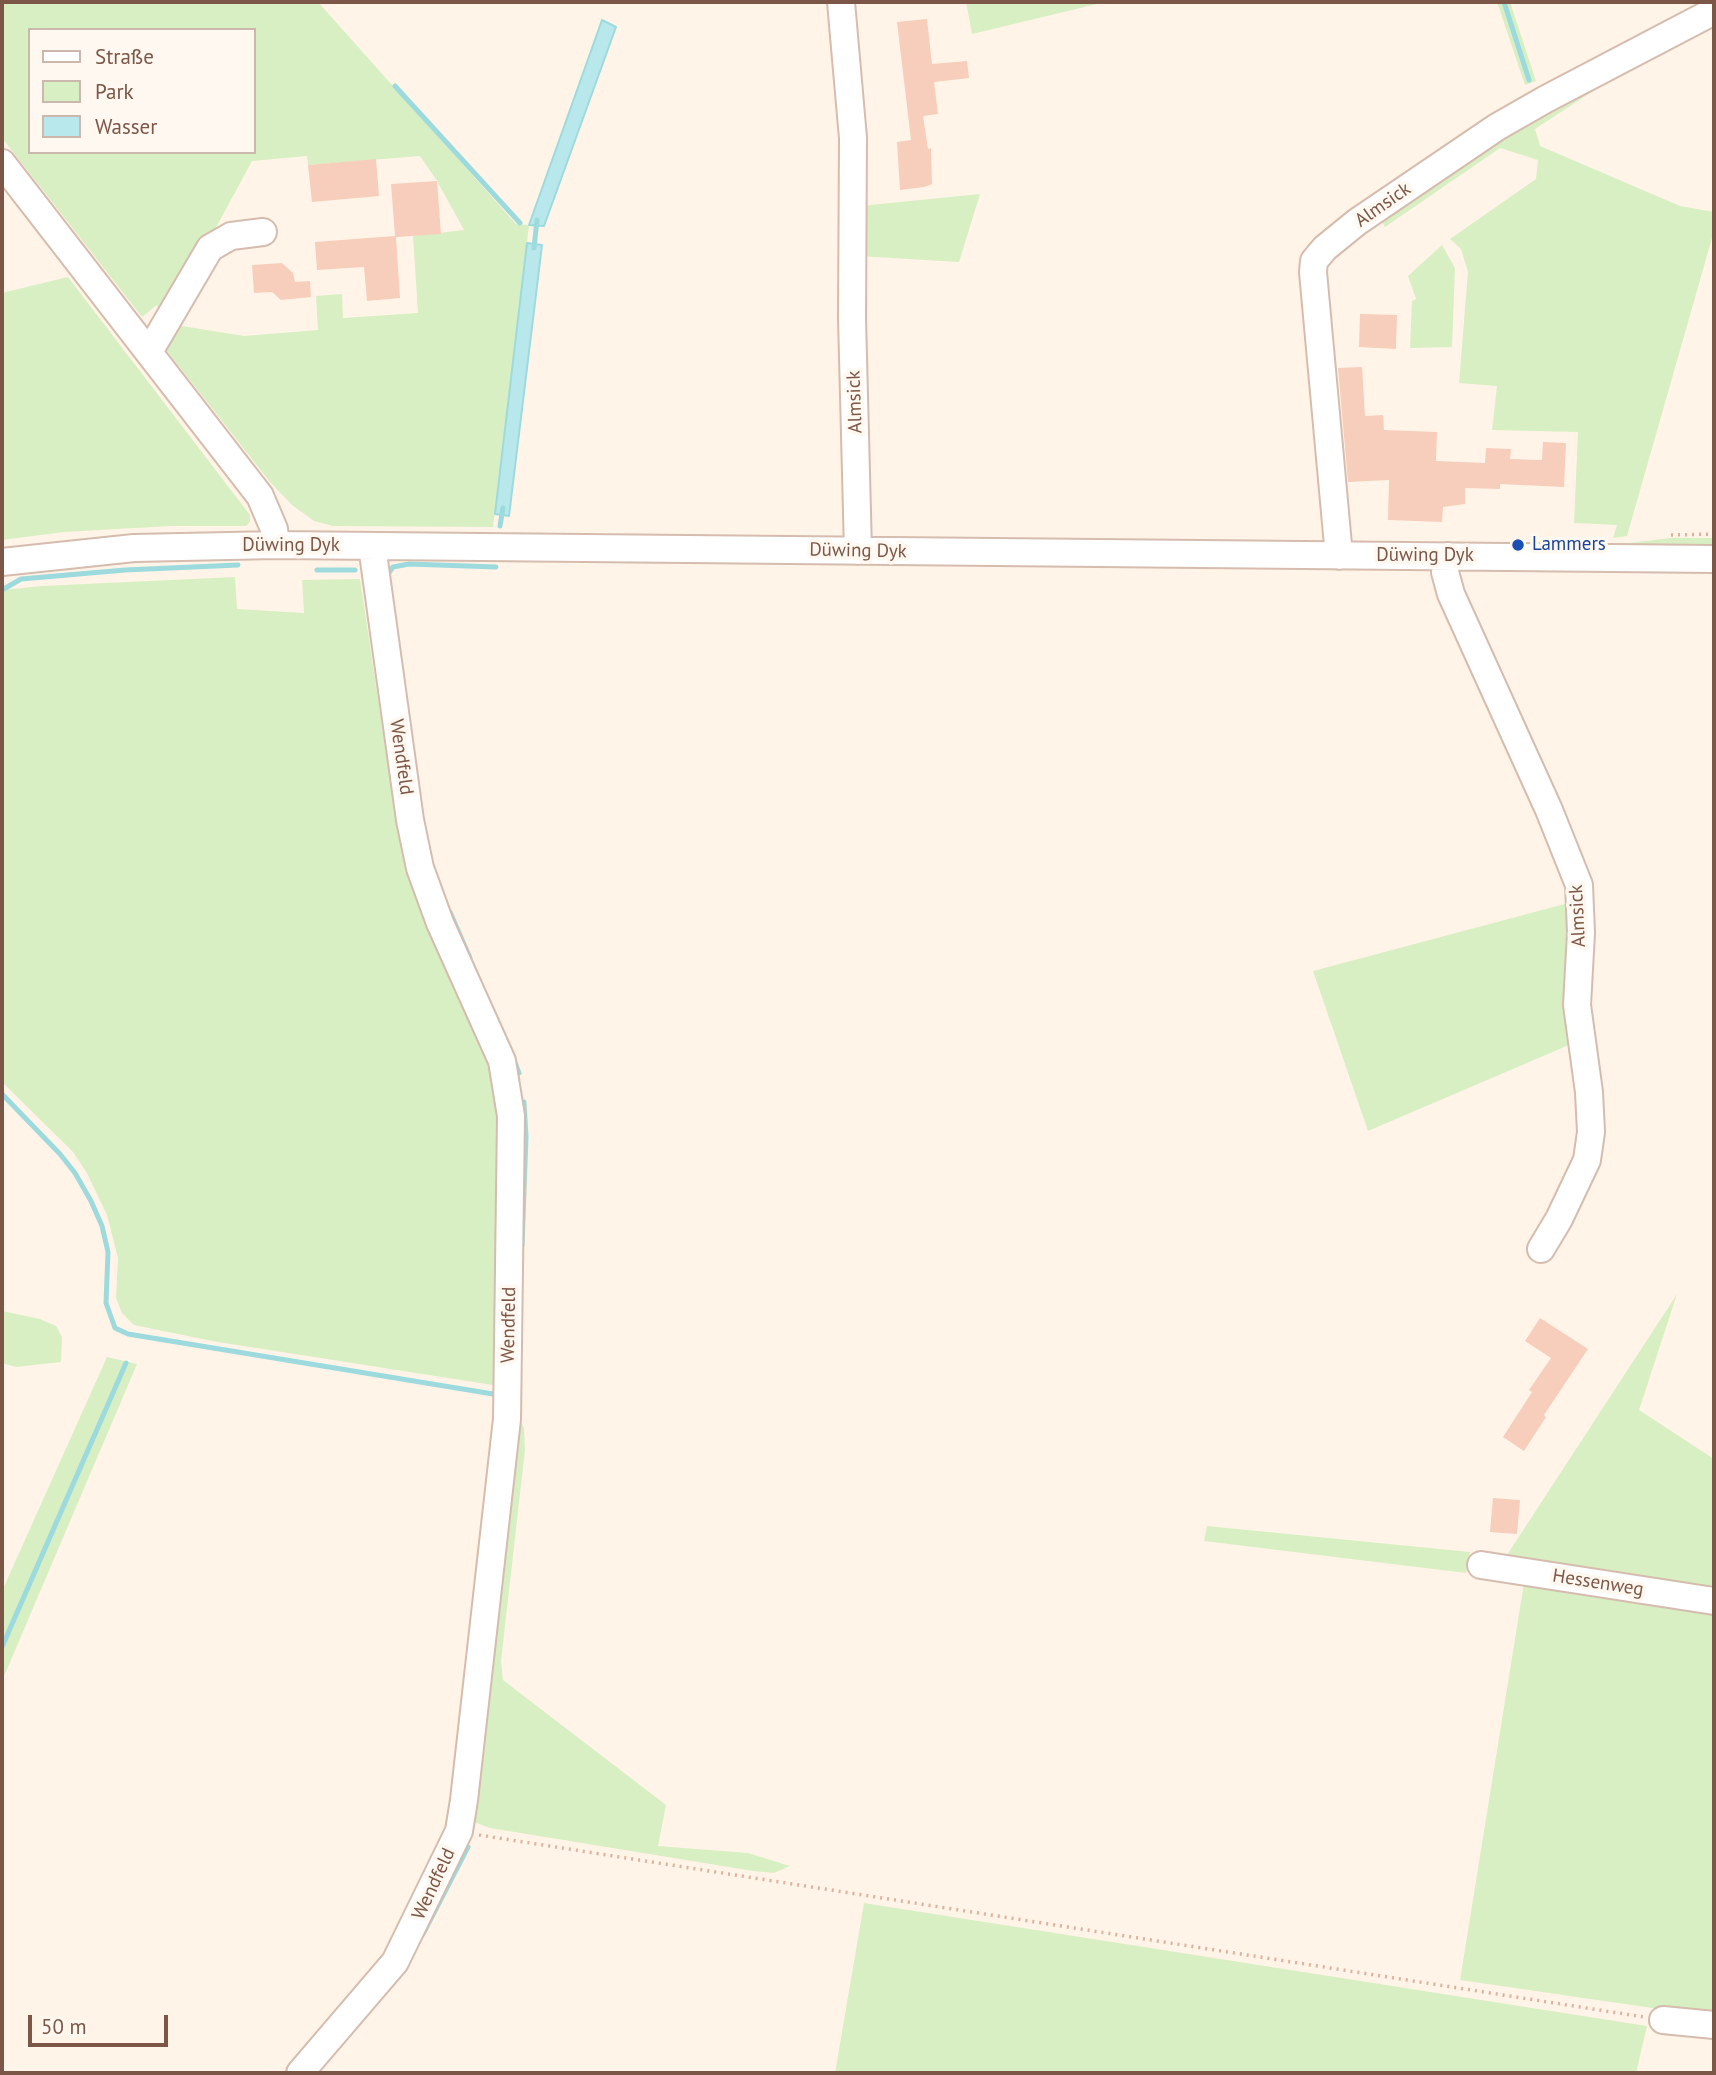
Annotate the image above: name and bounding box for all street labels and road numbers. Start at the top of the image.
street label: Almsick [1351,178,1415,232]
street label: Almsick [843,370,867,434]
street label: Düwing Dyk [242,535,340,557]
street label: Düwing Dyk [809,539,907,563]
street label: Düwing Dyk [1376,545,1474,567]
street label: Wendfeld [384,718,418,796]
street label: Almsick [1565,884,1591,948]
street label: Wendfeld [497,1287,521,1363]
street label: Hessenweg [1551,1565,1645,1601]
street label: Wendfeld [408,1845,460,1923]

